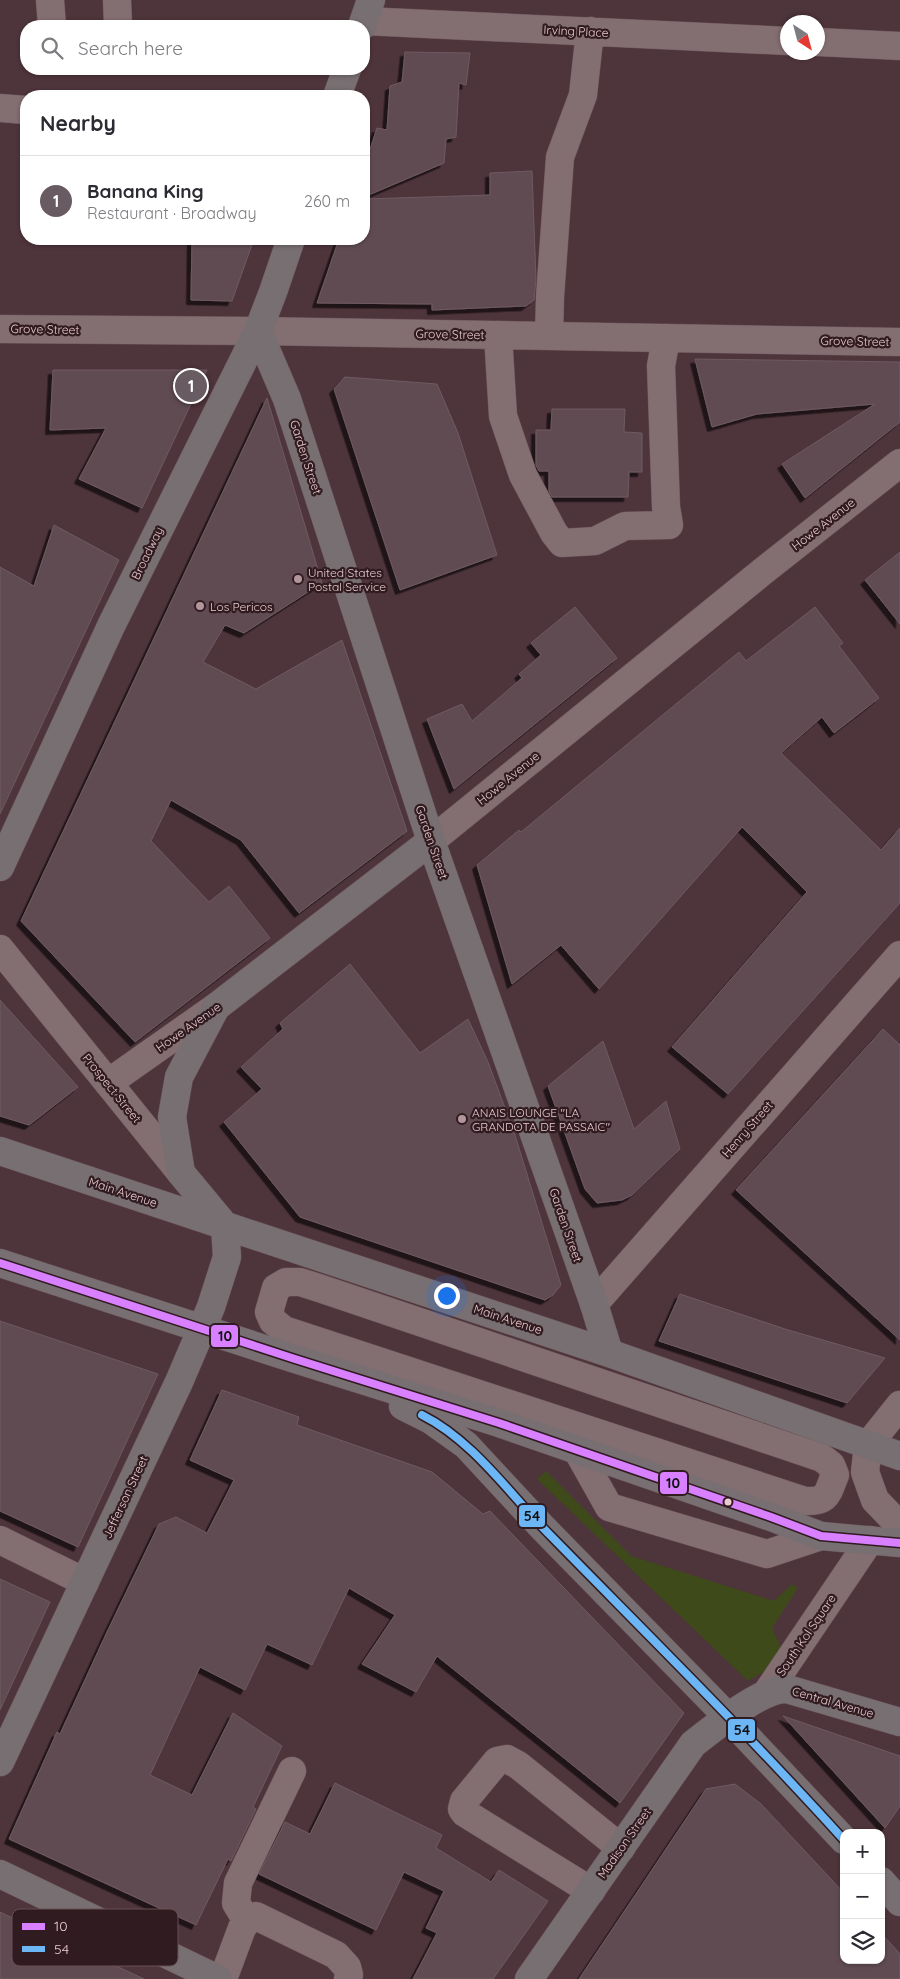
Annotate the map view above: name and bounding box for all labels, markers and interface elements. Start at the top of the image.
north arrow [780,15,825,60]
search box [20,20,370,75]
street label: Irving Place [543,22,609,40]
icon: search [38,34,66,62]
text: Search here [78,36,183,60]
text: Nearby [40,110,116,136]
text: Banana King [87,179,204,203]
text: 1 [53,191,59,211]
text: 260 m [304,191,350,211]
text: Restaurant · Broadway [87,203,257,223]
street label: Grove Street [10,321,80,337]
street label: Grove Street [415,326,485,342]
street label: Grove Street [820,333,890,349]
pin: 1 [175,367,207,405]
street label: Garden Street [287,418,325,496]
street label: Howe Avenue [788,495,858,553]
street label: Broadway [128,524,166,582]
place label: United States Postal Service [308,565,386,594]
marker: United States Postal Service [292,573,304,585]
place label: Los Pericos [210,599,273,614]
marker: Los Pericos [194,600,206,612]
street label: Howe Avenue [474,748,542,808]
street label: Garden Street [412,803,452,881]
street label: Howe Avenue [153,999,224,1055]
street label: Prospect Street [79,1050,145,1126]
street label: Henry Street [718,1098,776,1160]
place label: ANAIS LOUNGE "LA GRANDOTA DE PASSAIC" [472,1105,610,1134]
marker: ANAIS LOUNGE "LA GRANDOTA DE PASSAIC" [456,1113,468,1125]
street label: Main Avenue [87,1174,159,1210]
street label: Garden Street [546,1186,586,1264]
your location [434,1283,460,1309]
street label: Main Avenue [472,1301,544,1337]
line badge: 10 [210,1324,239,1348]
text: 10 [218,1327,232,1345]
street label: Jefferson Street [99,1453,151,1541]
line badge: 10 [659,1471,688,1495]
text: 10 [666,1474,680,1492]
unlabelled marker [723,1497,733,1507]
line badge: 54 [518,1504,546,1528]
text: 54 [524,1507,540,1525]
street label: South Kol Square [773,1591,839,1679]
street label: Central Avenue [790,1683,876,1721]
line badge: 54 [727,1718,756,1742]
text: 54 [734,1721,750,1739]
street label: Madison Street [594,1805,654,1881]
map controls [840,1829,885,1964]
button: + [840,1829,885,1874]
button: − [840,1874,885,1919]
legend [12,1909,178,1966]
text: 10 [54,1917,68,1935]
button: layers [840,1919,885,1964]
text: 54 [54,1940,69,1958]

